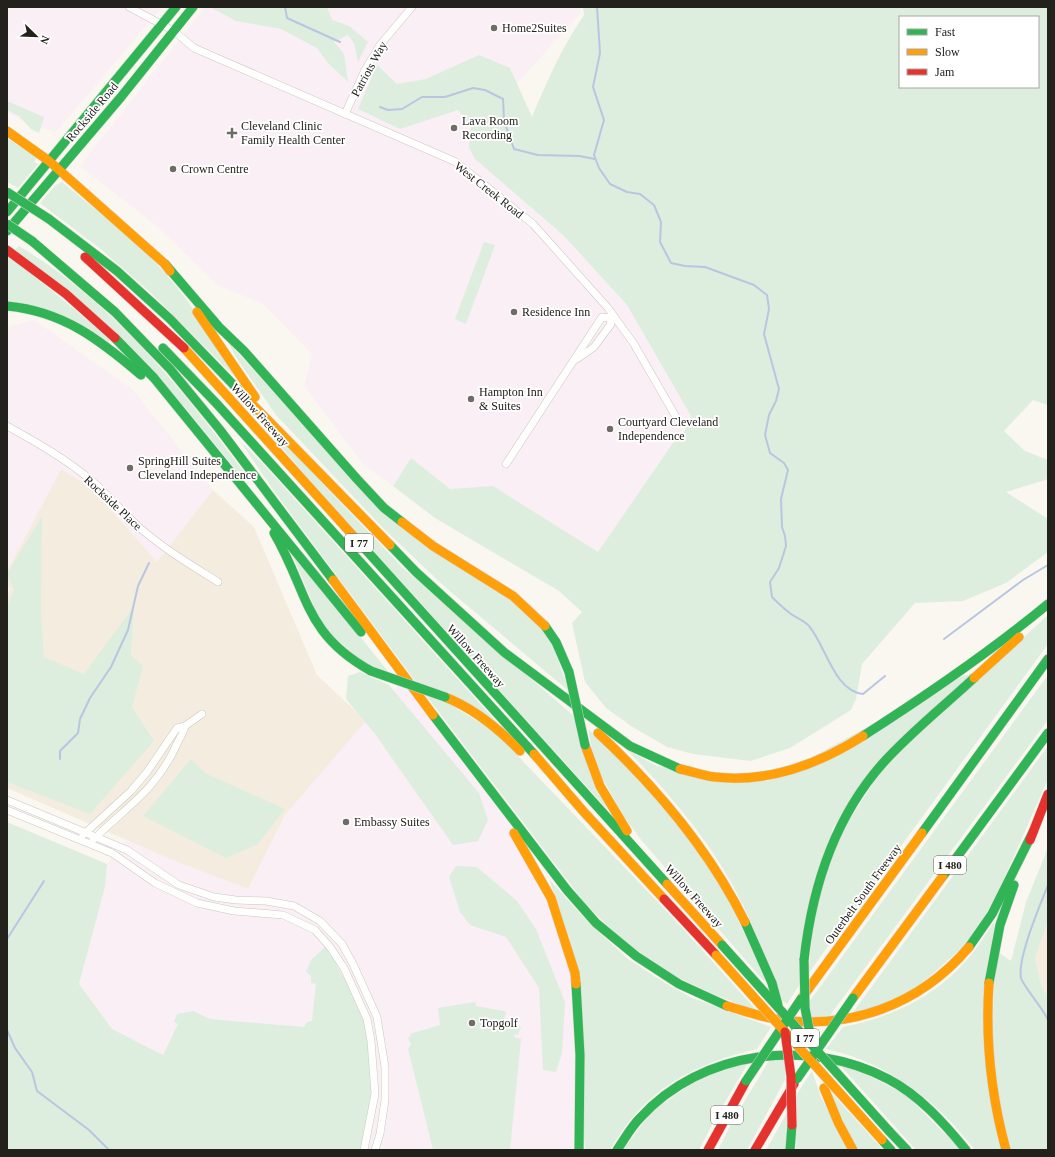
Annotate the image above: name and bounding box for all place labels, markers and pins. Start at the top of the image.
place label: Home2Suites [502,21,567,35]
marker: Home2Suites [489,23,499,33]
place label: Lava Room Recording [462,114,519,142]
place label: Cleveland Clinic Family Health Center [241,119,345,147]
marker: Lava Room Recording [449,123,459,133]
marker: Cleveland Clinic Family Health Center [226,127,238,139]
place label: Crown Centre [181,162,249,176]
marker: Crown Centre [168,164,178,174]
place label: Residence Inn [522,305,590,319]
marker: Residence Inn [509,307,519,317]
place label: Hampton Inn & Suites [479,385,543,413]
marker: Hampton Inn & Suites [466,394,476,404]
place label: Courtyard Cleveland Independence [618,415,718,443]
marker: Courtyard Cleveland Independence [605,424,615,434]
place label: SpringHill Suites Cleveland Independence [138,454,256,482]
marker: SpringHill Suites Cleveland Independence [125,463,135,473]
place label: Embassy Suites [354,815,430,829]
marker: Embassy Suites [341,817,351,827]
place label: Topgolf [480,1016,518,1030]
marker: Topgolf [467,1018,477,1028]

